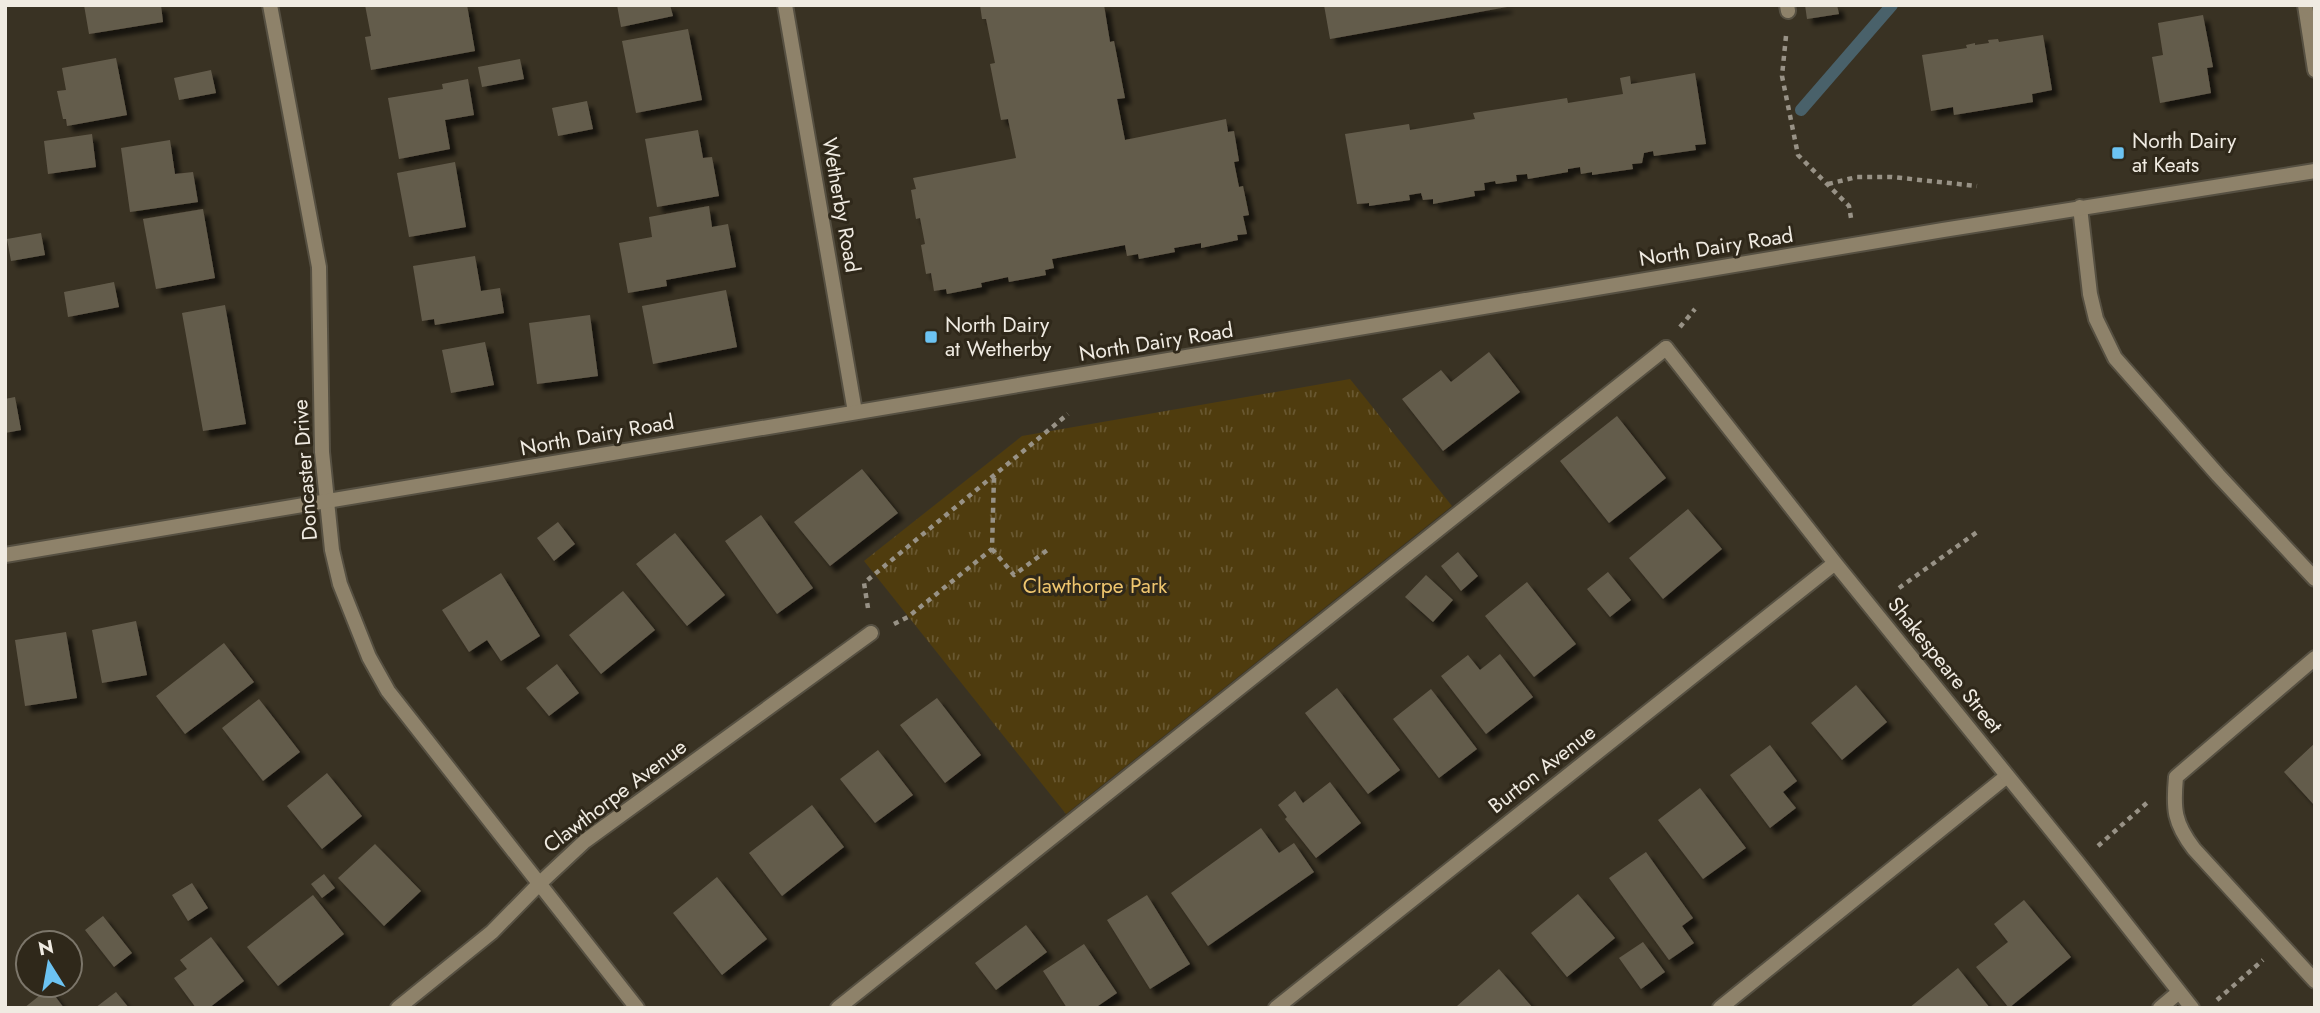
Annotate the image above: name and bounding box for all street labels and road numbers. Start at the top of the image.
street label: Wetherby Road [814,135,868,275]
street label: North Dairy Road [1637,220,1795,274]
street label: North Dairy Road [1077,315,1235,369]
street label: Doncaster Drive [285,398,325,542]
street label: North Dairy Road [518,407,676,463]
street label: Shakespeare Street [1881,590,2009,740]
street label: Burton Avenue [1482,717,1602,821]
street label: Clawthorpe Avenue [537,732,693,860]

